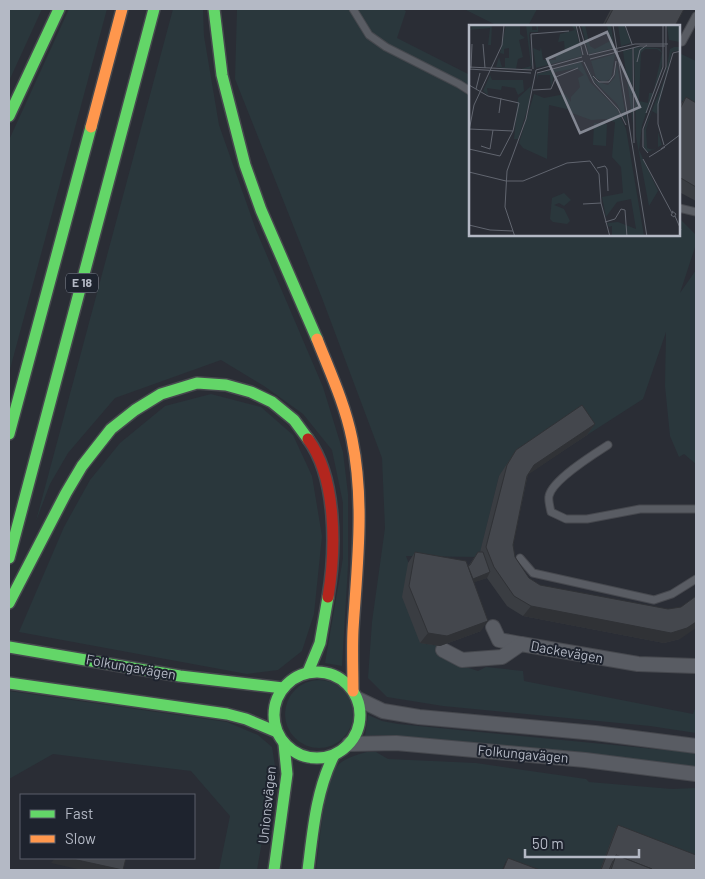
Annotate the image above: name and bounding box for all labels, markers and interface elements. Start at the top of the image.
inset map [469,25,680,236]
road number: E 18 [66,274,98,292]
street label: Dackevägen [530,637,605,666]
street label: Folkungavägen [85,650,177,683]
street label: Folkungavägen [477,741,569,766]
street label: Unionsvägen [254,765,279,845]
legend [20,794,195,859]
text: Fast [65,804,93,822]
scale bar [525,826,639,858]
text: Slow [65,829,96,847]
text: 50 m [532,834,564,852]

